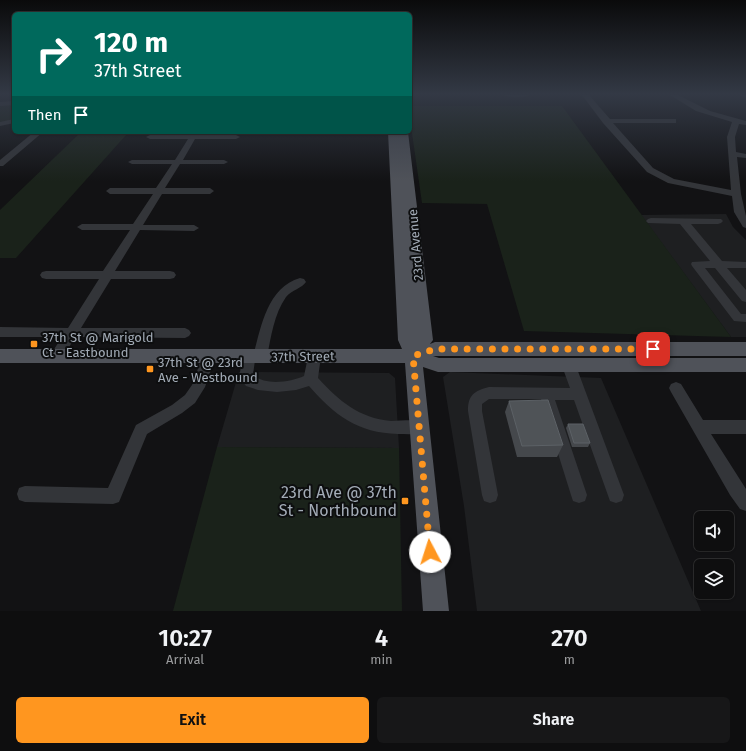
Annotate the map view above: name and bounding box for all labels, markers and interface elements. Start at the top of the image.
text: 120 m [94,26,168,59]
icon: right [28,28,80,80]
text: 37th Street [94,60,182,82]
icon: arrive [70,104,92,126]
text: Then [28,106,62,124]
street label: 23rd Avenue [405,209,426,281]
place label: 37th St @ Marigold Ct - Eastbound [42,330,153,360]
pin [636,332,670,366]
icon: arrive [642,338,664,360]
marker: 37th St @ Marigold Ct - Eastbound [29,339,39,349]
street label: 37th Street [271,348,335,365]
place label: 37th St @ 23rd Ave - Westbound [158,355,258,385]
marker: 37th St @ 23rd Ave - Westbound [145,364,155,374]
place label: 23rd Ave @ 37th St - Northbound [279,483,397,520]
marker: 23rd Ave @ 37th St - Northbound [400,496,410,506]
map controls [694,511,734,599]
button: sound [694,511,734,551]
position arrow [409,531,451,573]
button: layers [694,559,734,599]
text: 10:27 [158,624,212,652]
text: 4 [375,624,388,652]
text: 270 [551,624,588,652]
text: Arrival [166,652,204,667]
text: min [370,652,393,667]
text: m [564,652,575,667]
button: Exit [16,697,369,743]
button: Share [377,697,730,743]

